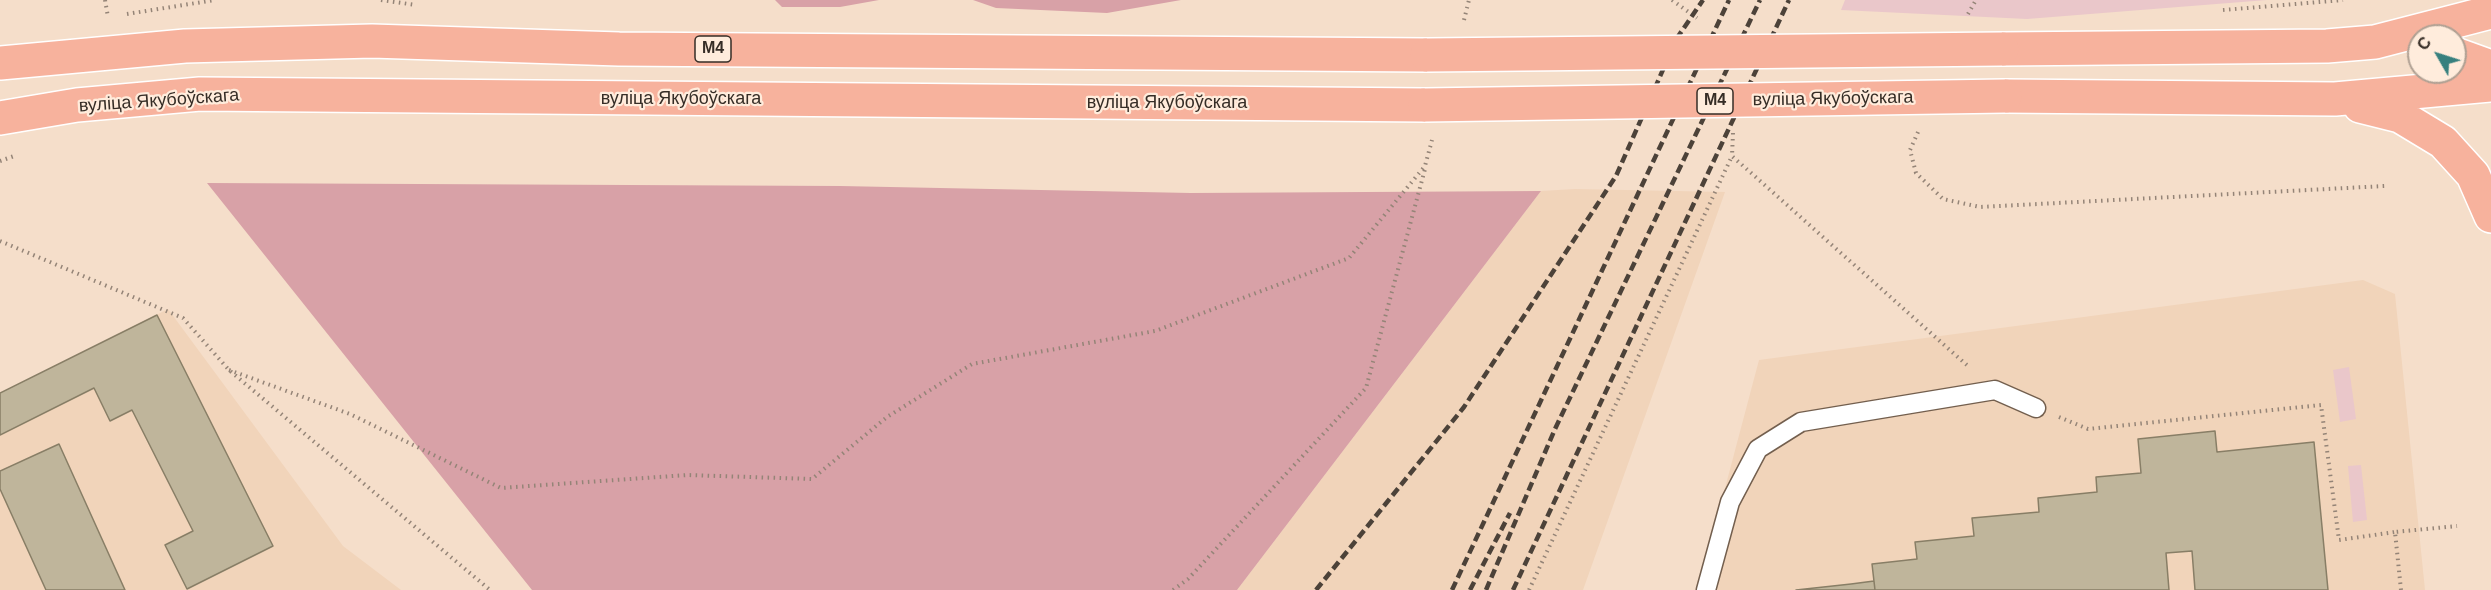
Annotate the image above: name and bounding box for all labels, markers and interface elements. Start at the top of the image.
north arrow [2407,24,2467,84]
text: С [2414,34,2434,53]
road number: М4 [695,36,731,62]
street label: вуліца Якубоўскага [78,85,240,117]
street label: вуліца Якубоўскага [1752,87,1914,111]
street label: вуліца Якубоўскага [601,88,761,110]
road number: М4 [1697,88,1733,114]
street label: вуліца Якубоўскага [1087,92,1247,114]

